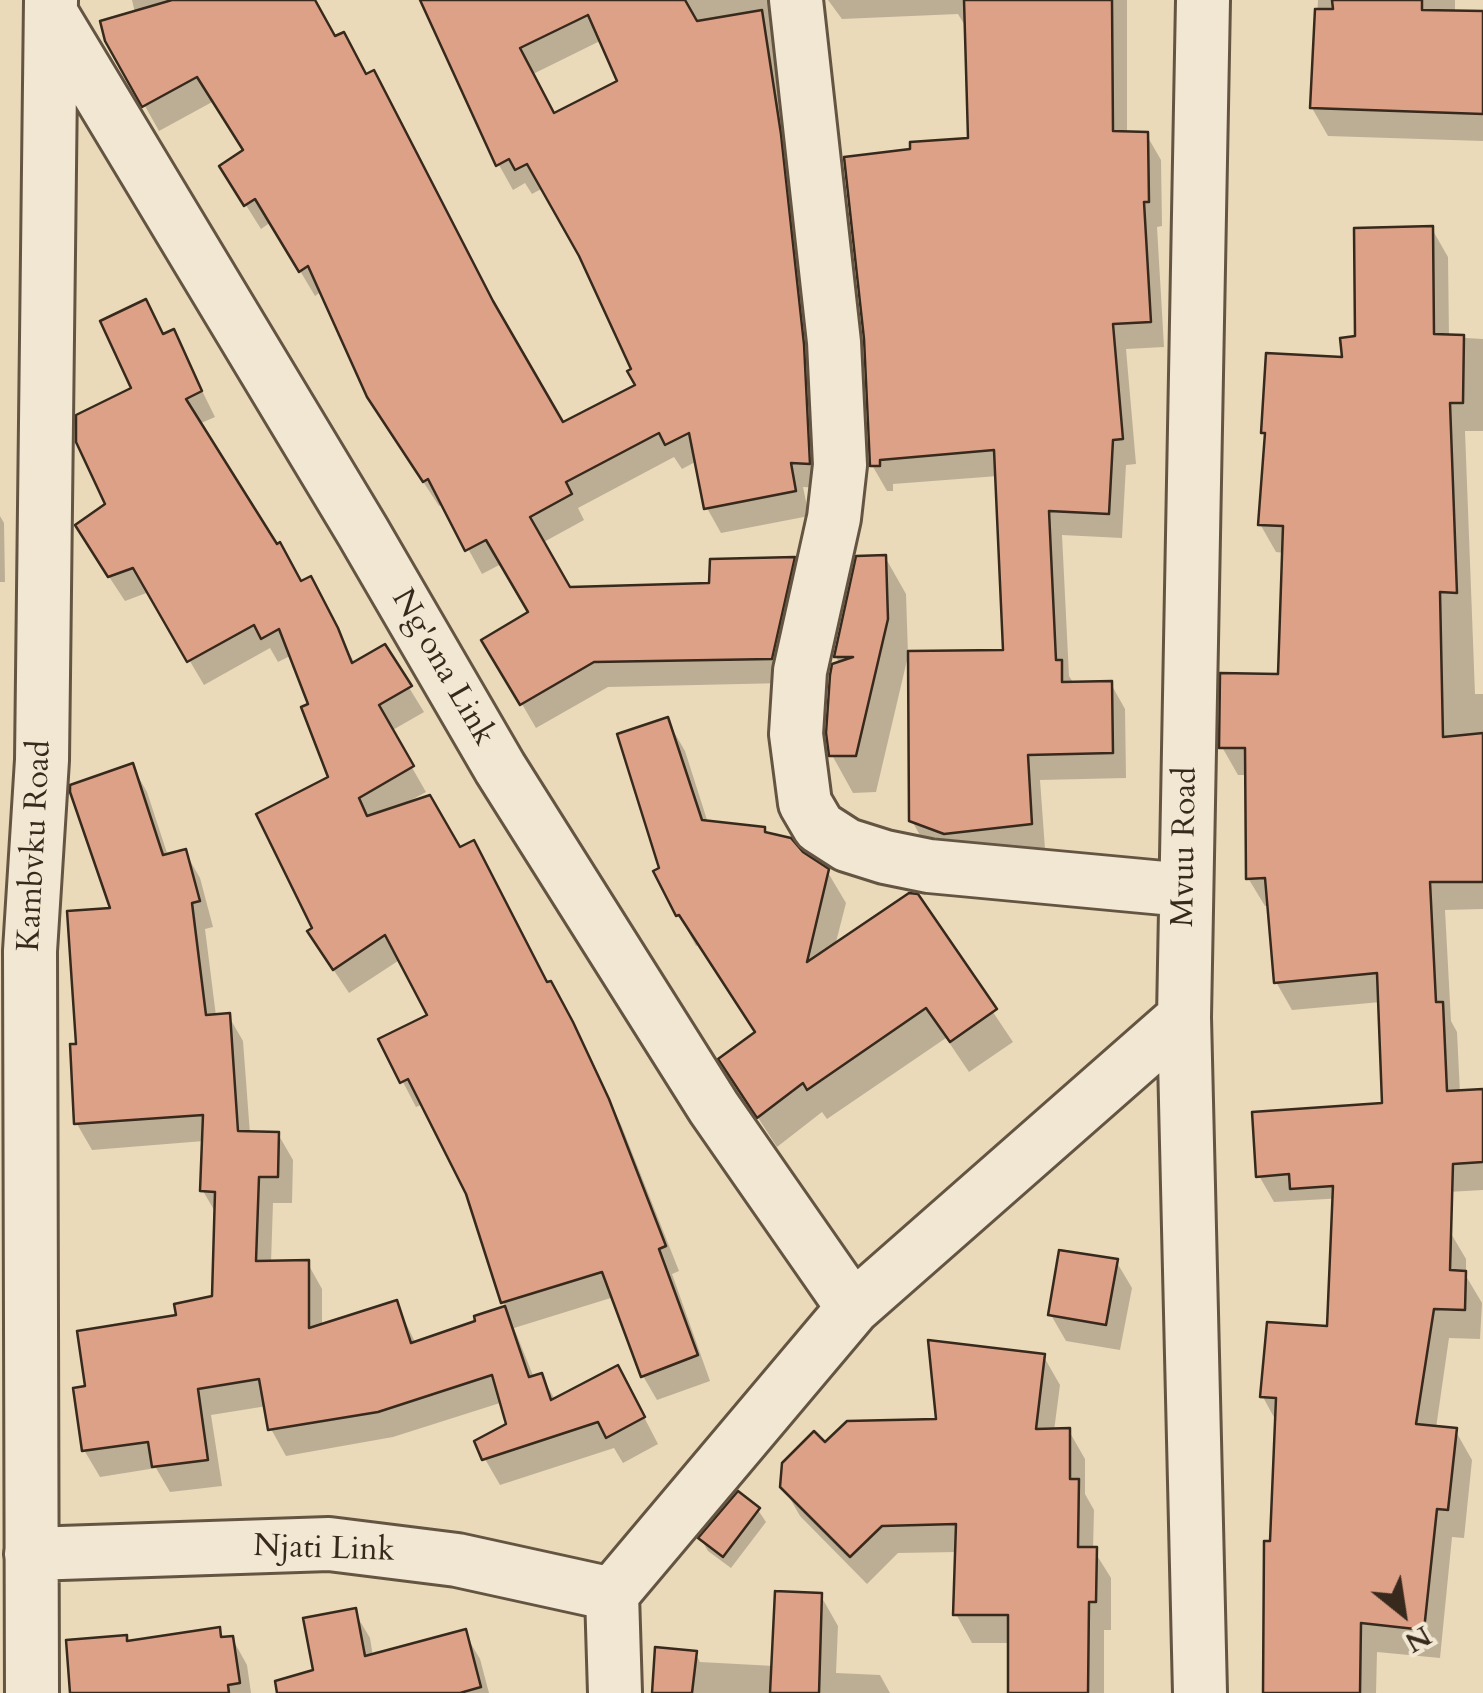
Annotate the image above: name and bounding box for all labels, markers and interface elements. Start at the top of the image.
street label: Ng'ona Link [382,583,502,753]
street label: Kambvku Road [11,739,61,953]
street label: Mvuu Road [1165,766,1207,928]
street label: Njati Link [253,1528,395,1572]
north arrow [1353,1563,1453,1663]
text: N [1398,1616,1438,1662]

